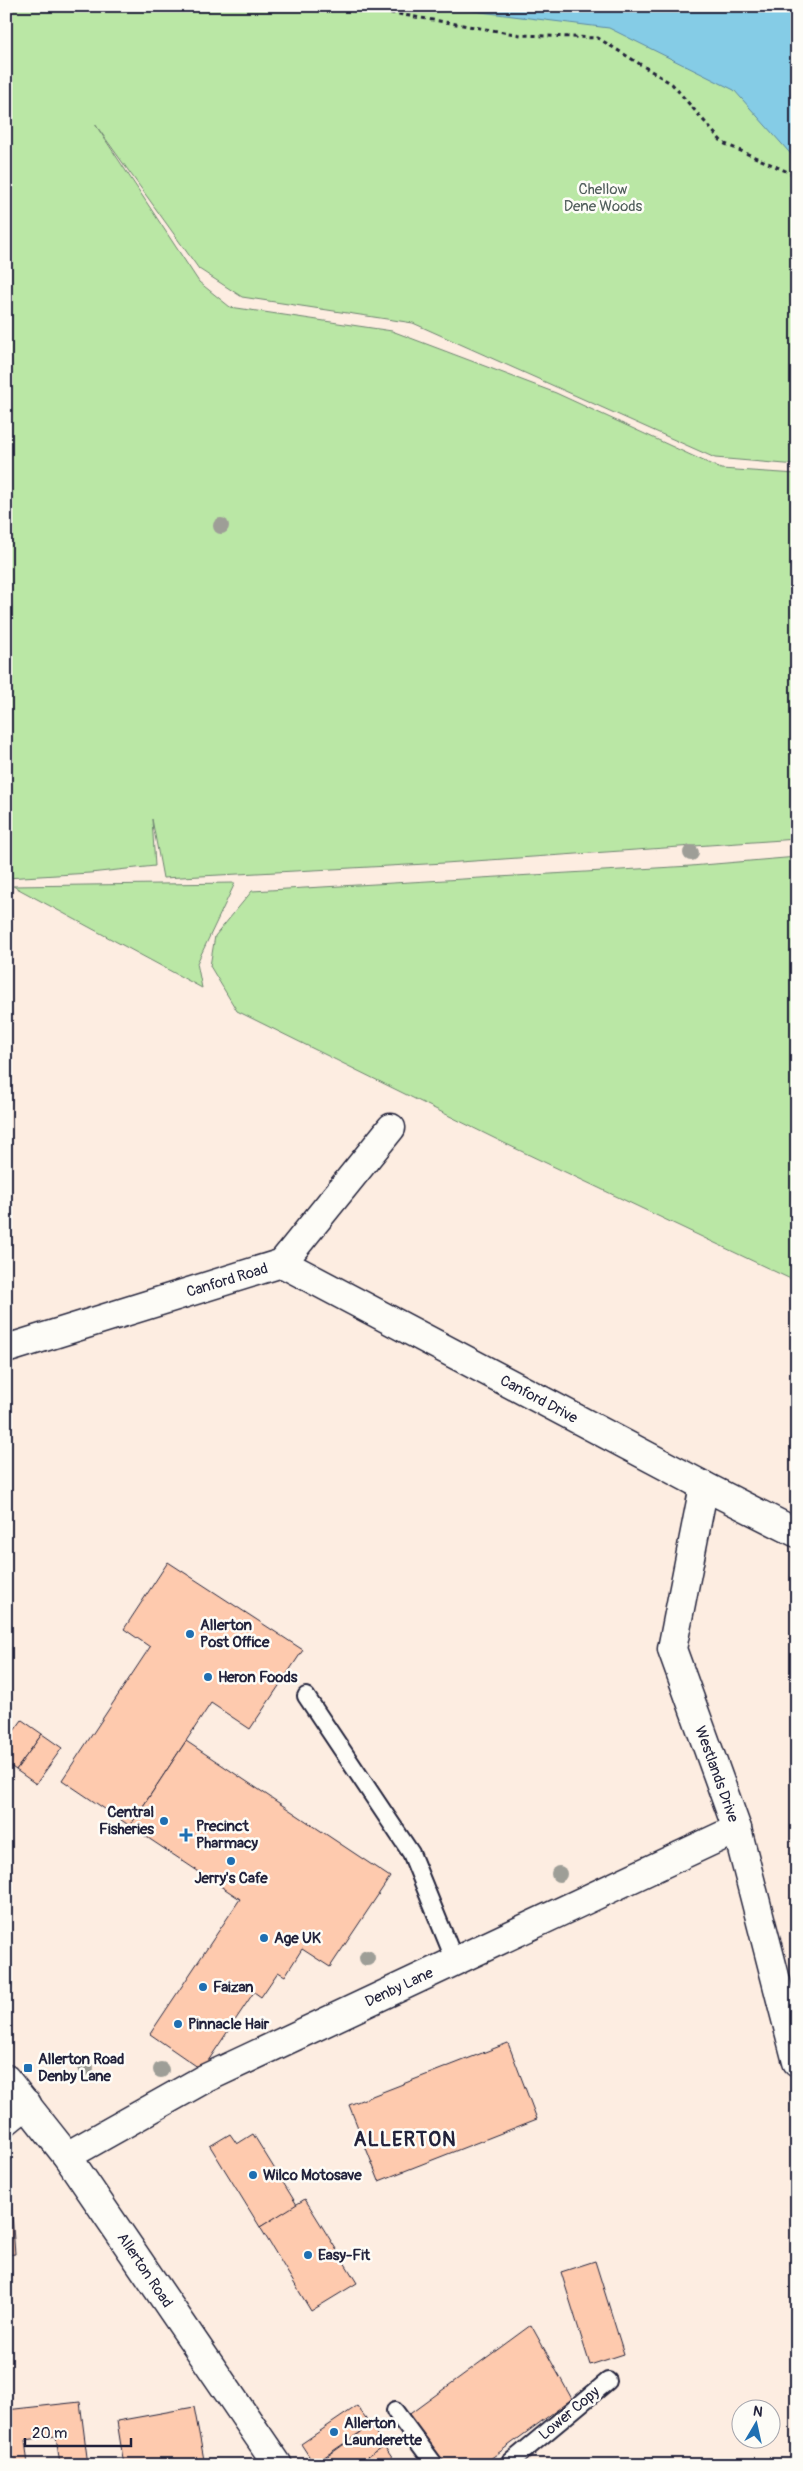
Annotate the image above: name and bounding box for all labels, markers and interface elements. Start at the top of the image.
park label: Chellow Dene Woods [564,180,643,216]
street label: Canford Road [184,1259,270,1302]
street label: Canford Drive [497,1371,581,1428]
place label: Allerton Post Office [200,1616,270,1652]
marker: Allerton Post Office [184,1628,196,1640]
place label: Heron Foods [218,1668,298,1687]
marker: Heron Foods [202,1671,214,1683]
street label: Westlands Drive [690,1724,743,1825]
place label: Central Fisheries [99,1803,154,1839]
marker: Central Fisheries [158,1815,170,1827]
place label: Precinct Pharmacy [196,1817,259,1853]
marker: Precinct Pharmacy [180,1829,192,1841]
marker: Jerry's Cafe [225,1855,237,1867]
place label: Jerry's Cafe [194,1869,268,1888]
place label: Age UK [274,1929,321,1948]
marker: Age UK [258,1932,270,1944]
street label: Denby Lane [362,1963,437,2011]
place label: Faizan [213,1978,254,1997]
marker: Faizan [197,1981,209,1993]
place label: Pinnacle Hair [188,2015,270,2034]
marker: Pinnacle Hair [172,2018,184,2030]
place label: Allerton Road Denby Lane [38,2050,124,2086]
marker: Allerton Road Denby Lane [22,2062,34,2074]
district label: ALLERTON [354,2127,456,2152]
place label: Wilco Motosave [263,2166,362,2185]
marker: Wilco Motosave [247,2169,259,2181]
street label: Allerton Road [113,2229,177,2311]
place label: Easy-Fit [318,2246,371,2265]
marker: Easy-Fit [302,2249,314,2261]
street label: Lower Copy [535,2382,604,2444]
north arrow [730,2398,780,2448]
text: N [752,2403,764,2421]
place label: Allerton Launderette [344,2414,423,2450]
scale bar [25,2416,131,2448]
text: 20 m [32,2424,67,2443]
marker: Allerton Launderette [328,2426,340,2438]

